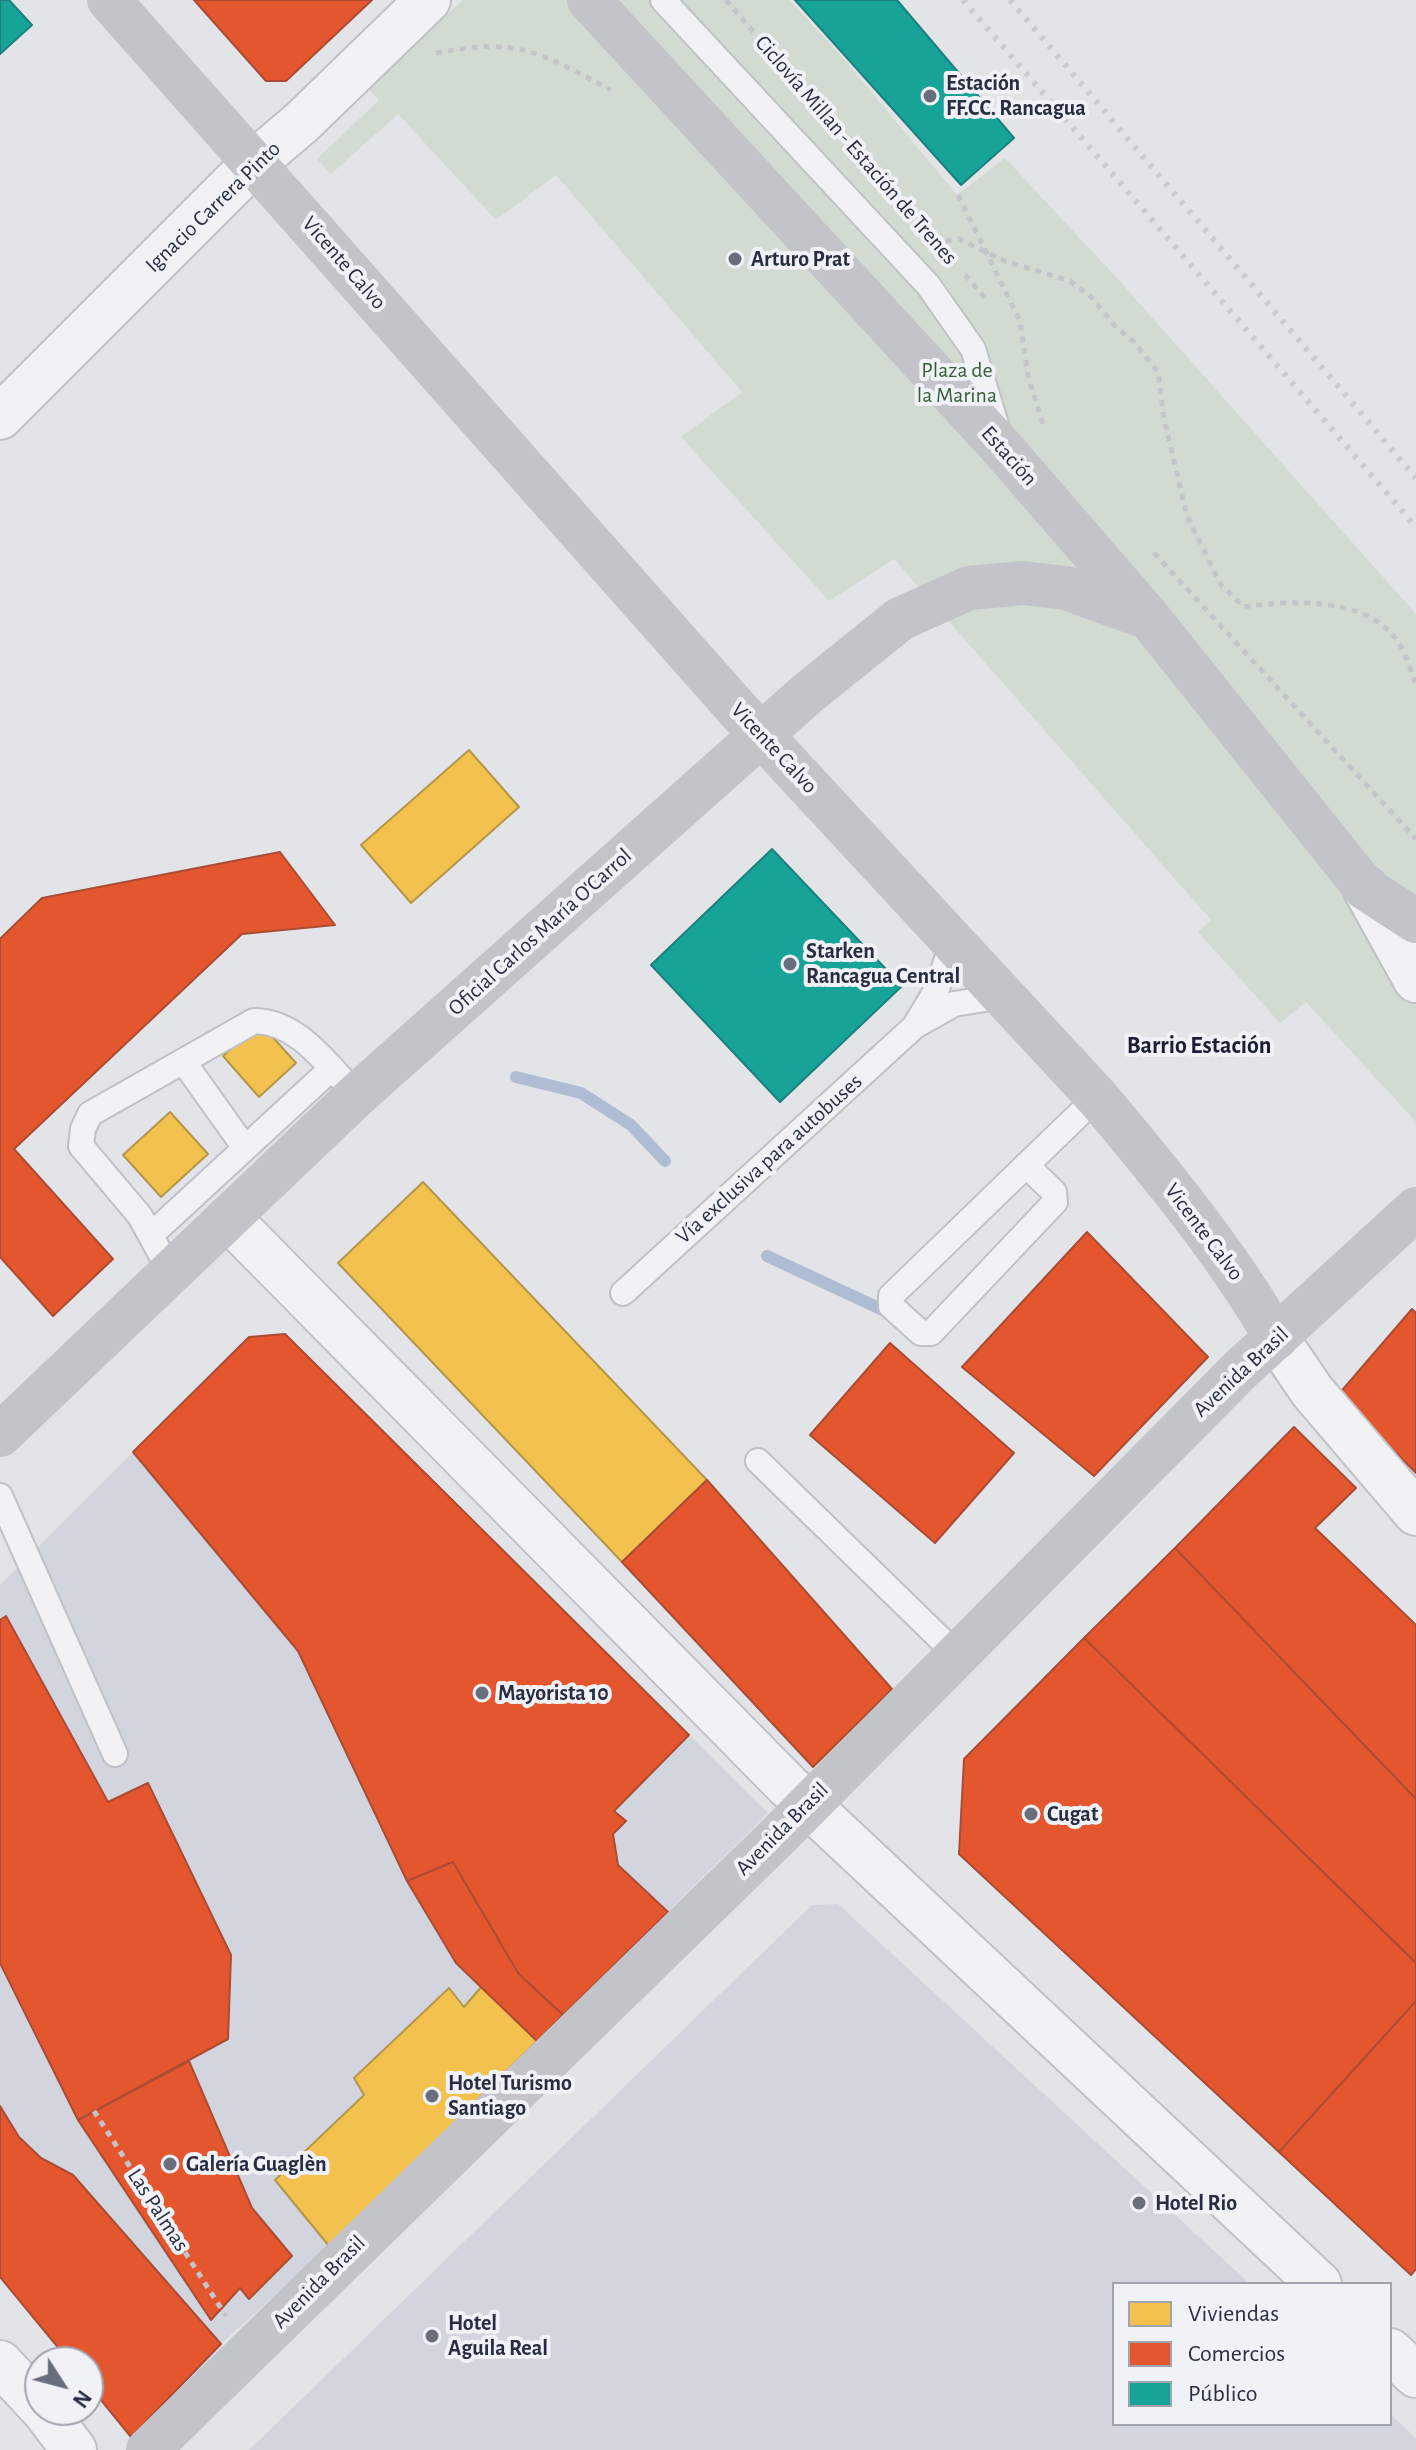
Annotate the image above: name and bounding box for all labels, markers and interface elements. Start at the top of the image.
street label: Ciclovía Millan - Estación de Trenes [749,30,963,270]
place label: Estación FF.CC. Rancagua [946,70,1086,122]
marker: Estación FF.CC. Rancagua [921,87,939,105]
street label: Ignacio Carrera Pinto [140,136,286,278]
street label: Vicente Calvo [296,211,392,315]
place label: Arturo Prat [751,246,850,272]
marker: Arturo Prat [726,250,744,268]
park label: Plaza de la Marina [917,357,997,408]
street label: Estación [975,421,1043,491]
street label: Vicente Calvo [725,697,823,799]
street label: Oficial Carlos María O'Carrol [443,843,637,1021]
place label: Starken Rancagua Central [806,938,960,990]
marker: Starken Rancagua Central [781,955,799,973]
district label: Barrio Estación [1127,1032,1271,1060]
street label: Vía exclusiva para autobuses [670,1068,868,1250]
street label: Vicente Calvo [1159,1178,1249,1286]
street label: Avenida Brasil [1188,1321,1294,1423]
place label: Mayorista 10 [498,1680,609,1706]
marker: Mayorista 10 [473,1684,491,1702]
street label: Avenida Brasil [730,1777,834,1881]
place label: Cugat [1047,1801,1098,1827]
marker: Cugat [1022,1805,1040,1823]
place label: Hotel Turismo Santiago [448,2070,572,2122]
marker: Hotel Turismo Santiago [423,2087,441,2105]
place label: Galería Guaglèn [186,2151,327,2177]
marker: Galería Guaglèn [161,2155,179,2173]
street label: Las Palmas [121,2164,195,2256]
place label: Hotel Rio [1155,2190,1237,2216]
marker: Hotel Rio [1130,2194,1148,2212]
street label: Avenida Brasil [267,2230,371,2334]
legend [1112,2282,1392,2426]
text: Viviendas [1188,2302,1279,2326]
place label: Hotel Aguila Real [448,2310,548,2362]
marker: Hotel Aguila Real [423,2327,441,2345]
text: Comercios [1188,2342,1285,2366]
north arrow [24,2346,104,2426]
text: Público [1188,2382,1257,2406]
text: N [68,2386,95,2412]

